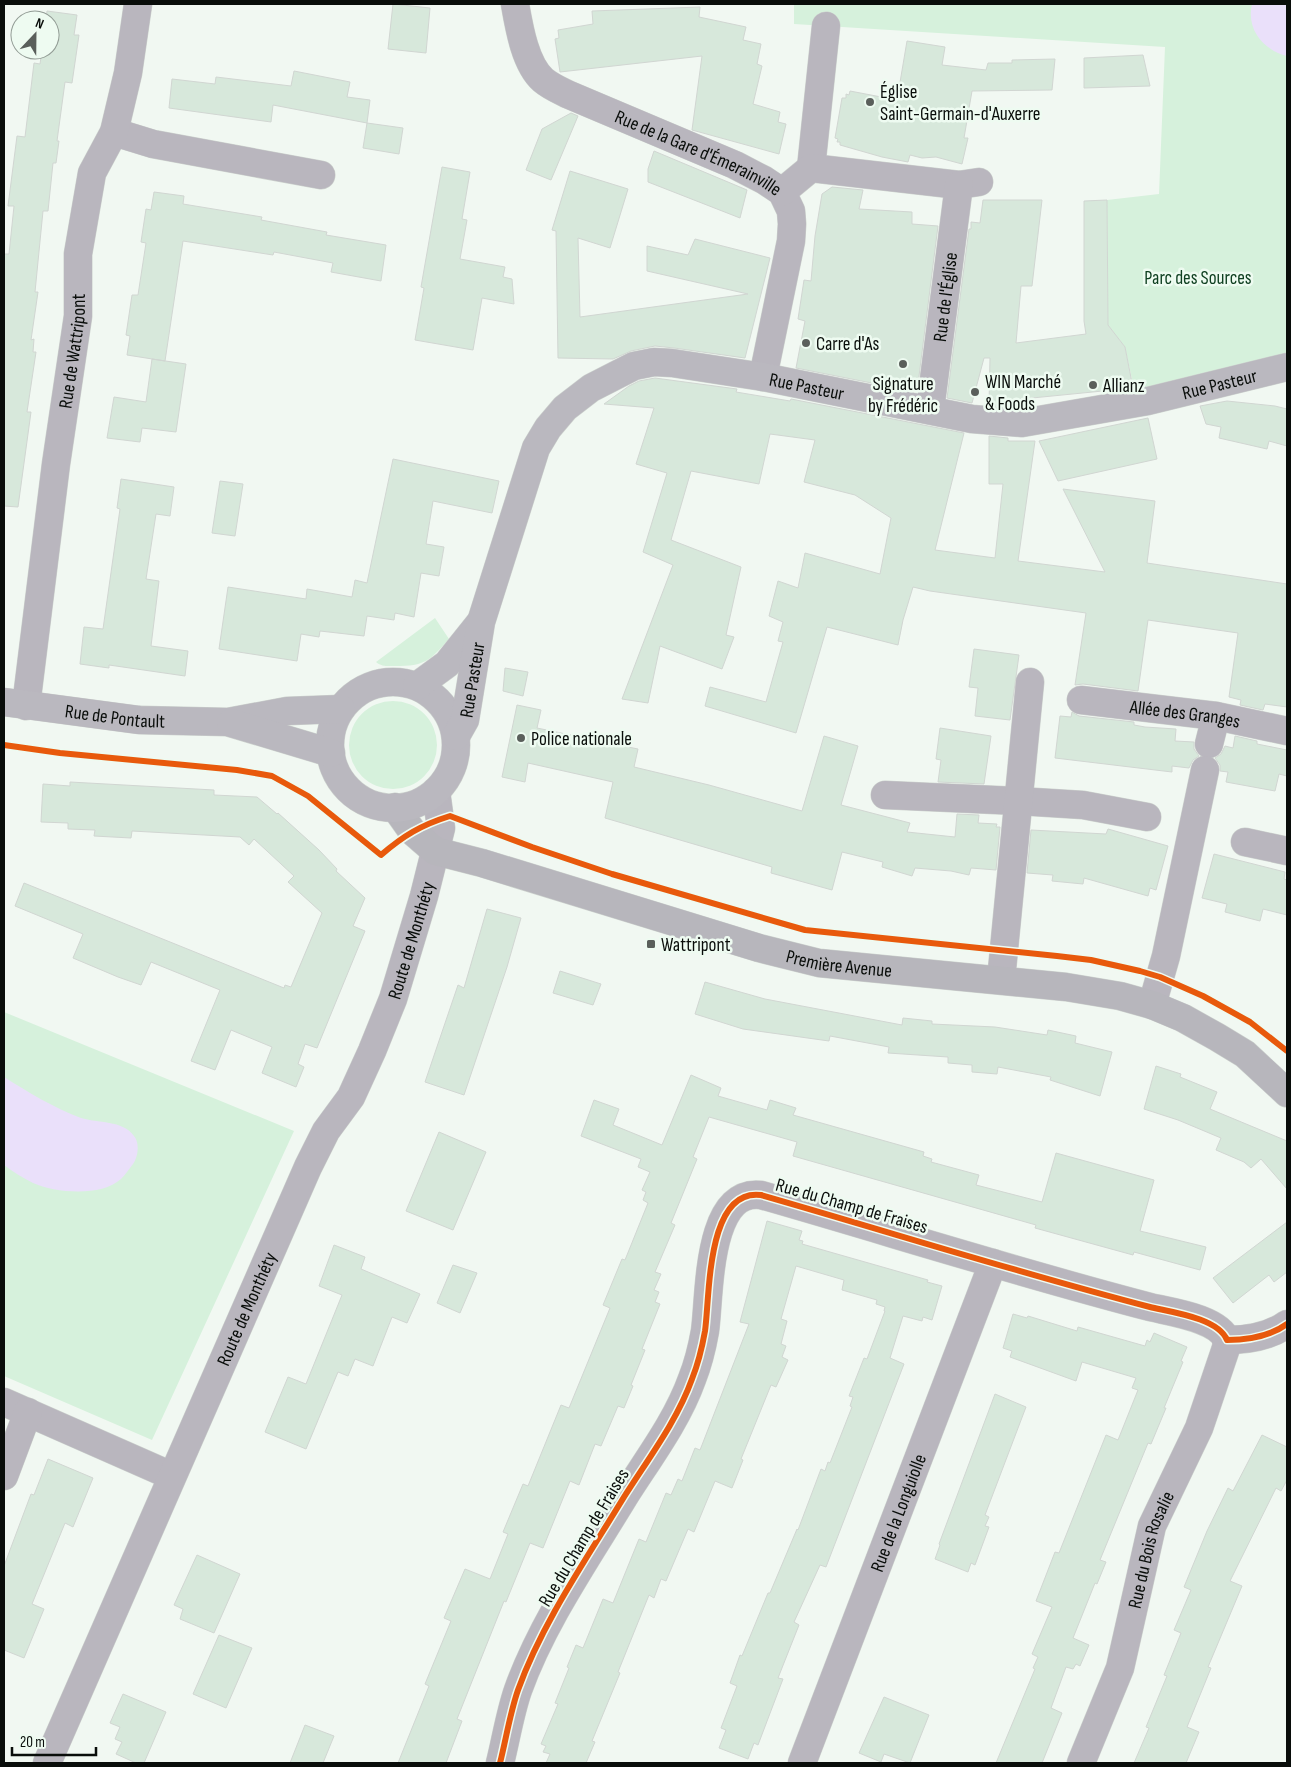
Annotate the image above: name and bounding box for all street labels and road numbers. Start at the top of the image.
street label: Rue de la Gare d'Émerainville [611,106,786,201]
street label: Rue de l'Église [929,251,963,343]
street label: Rue de Wattripont [54,293,91,410]
street label: Rue Pasteur [1180,365,1260,405]
street label: Rue Pasteur [767,369,847,406]
street label: Rue Pasteur [456,640,491,720]
street label: Allée des Granges [1127,696,1242,734]
street label: Rue de Pontault [63,700,165,734]
street label: Route de Monthéty [384,879,440,1002]
street label: Première Avenue [784,945,893,983]
street label: Rue du Champ de Fraises [773,1174,930,1239]
street label: Route de Monthéty [212,1248,283,1370]
street label: Rue de la Longuiolle [866,1451,932,1575]
street label: Rue du Champ de Fraises [534,1464,635,1611]
street label: Rue du Bois Rosalie [1124,1488,1180,1611]

